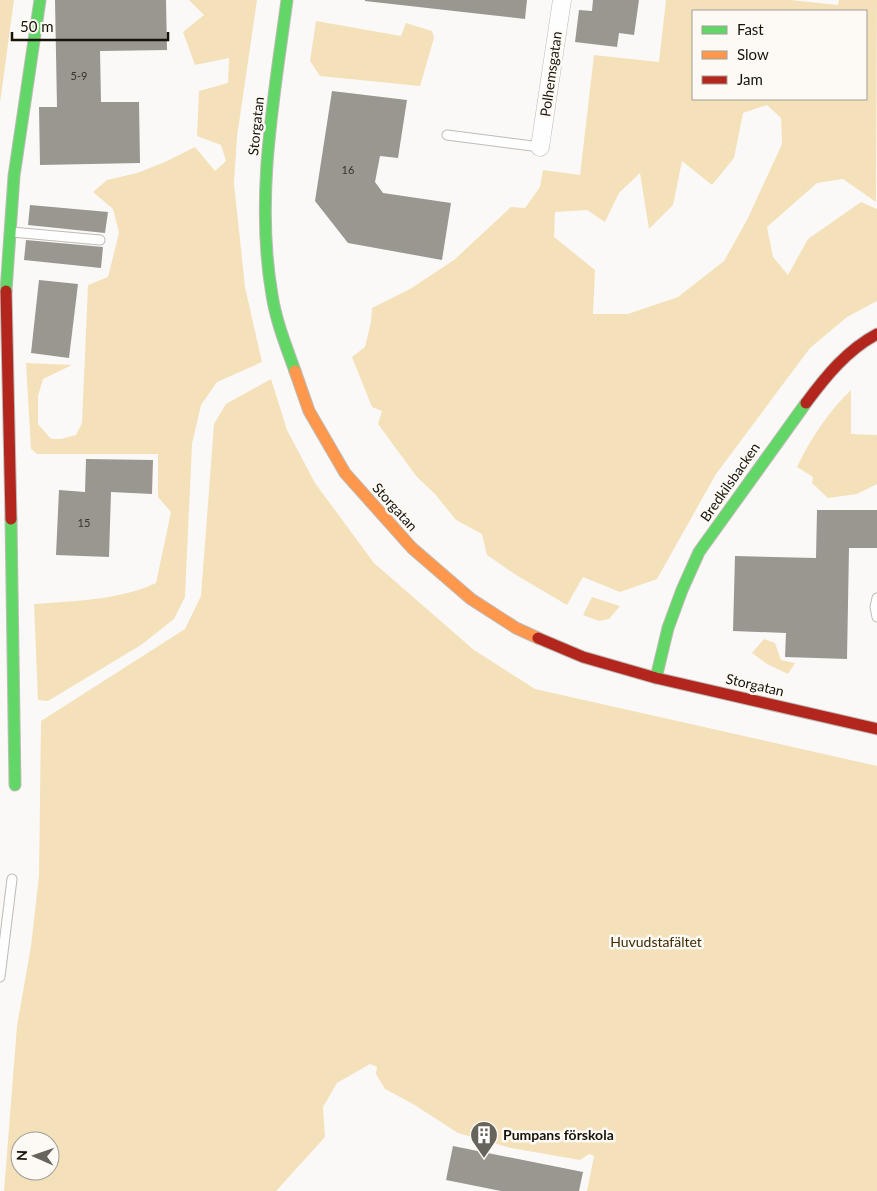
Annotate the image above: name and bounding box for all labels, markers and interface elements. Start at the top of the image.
scale bar [12,10,169,42]
legend [692,10,867,100]
text: 50 m [20,17,54,35]
text: Fast [737,20,764,38]
street label: Polhemsgatan [536,30,565,118]
text: Slow [737,45,769,63]
house number: 5-9 [71,69,87,82]
text: Jam [737,70,763,88]
street label: Storgatan [244,96,267,156]
house number: 16 [342,163,354,176]
street label: Bredkilsbacken [696,439,763,524]
street label: Storgatan [369,479,421,534]
house number: 15 [78,516,90,529]
street label: Storgatan [724,670,786,699]
park label: Huvudstafältet [610,933,702,950]
building icon: Pumpans förskola [469,1120,499,1159]
place label: Pumpans förskola [503,1126,614,1143]
north arrow [10,1131,60,1181]
text: N [13,1150,30,1161]

